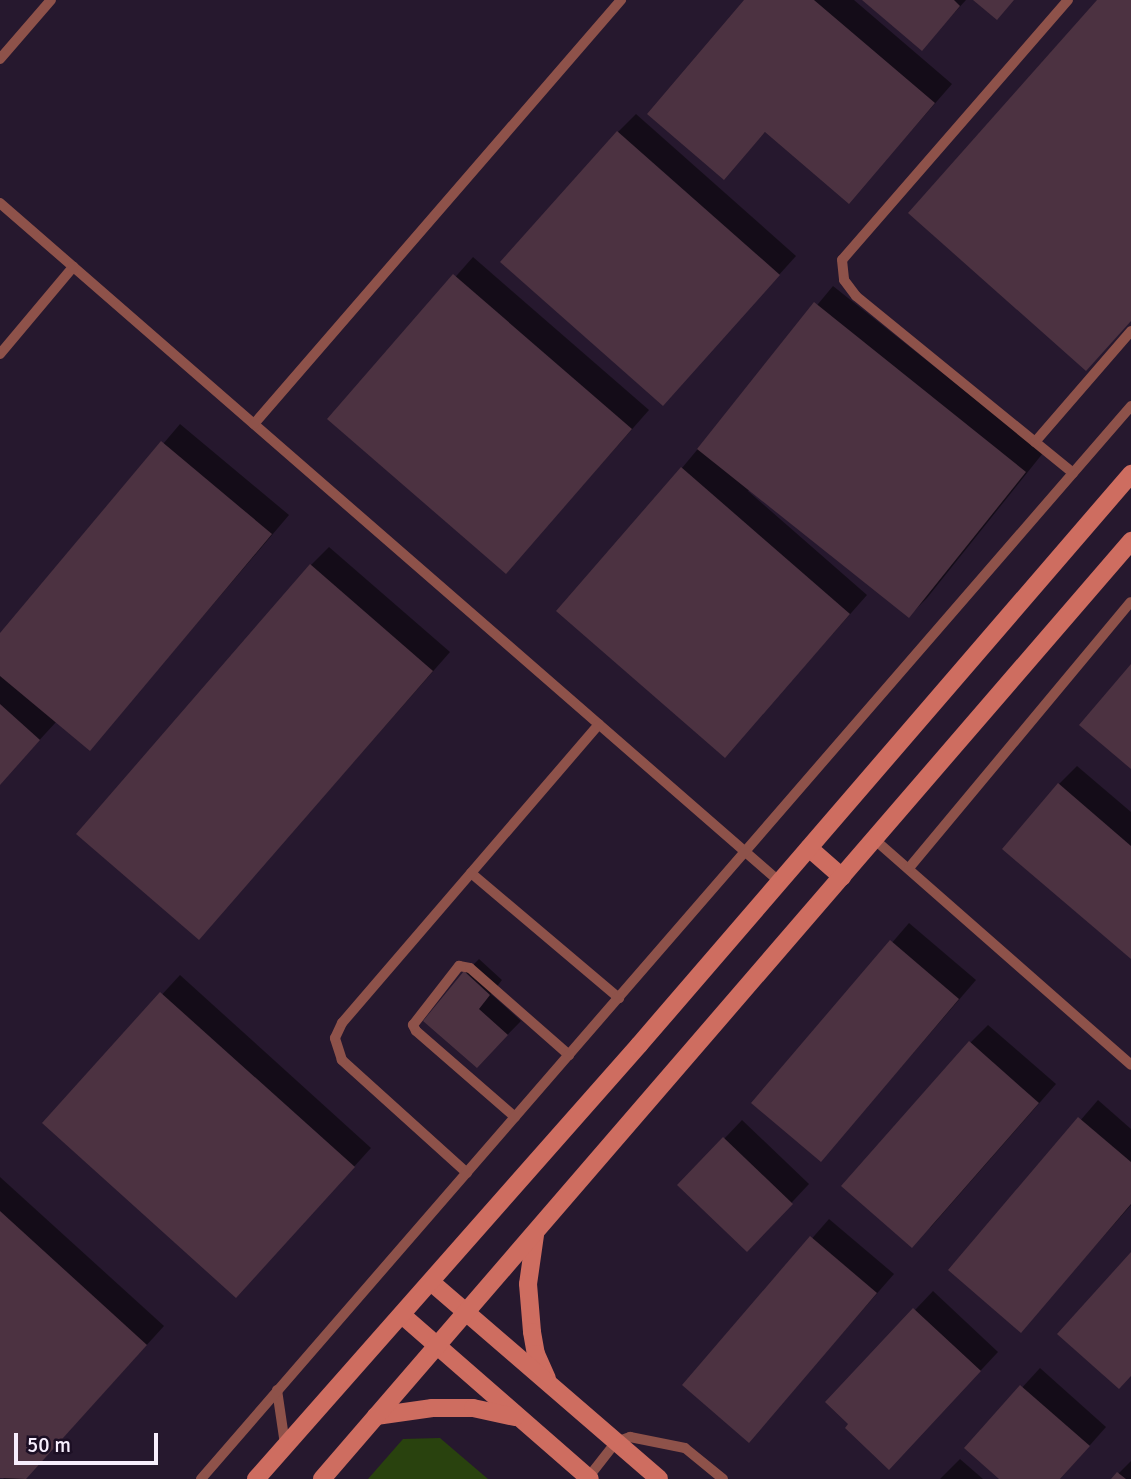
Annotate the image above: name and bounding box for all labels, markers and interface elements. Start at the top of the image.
scale bar [18,1420,161,1464]
text: 50 m [27,1432,71,1458]

